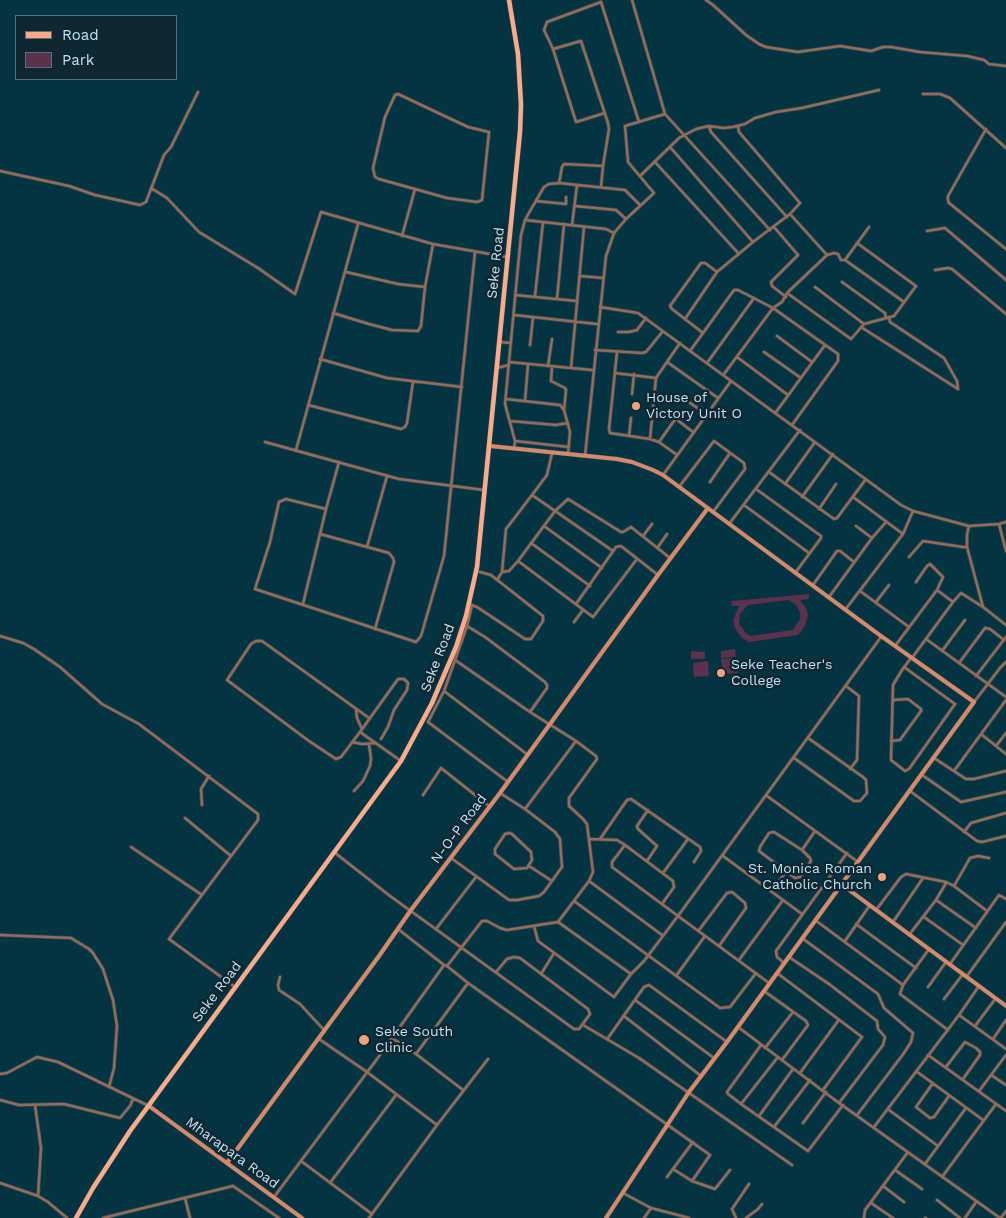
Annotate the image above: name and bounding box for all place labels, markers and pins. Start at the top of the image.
place label: House of Victory Unit O [646,390,742,422]
marker: House of Victory Unit O [630,400,642,412]
place label: Seke Teacher's College [731,657,832,690]
marker: Seke Teacher's College [715,667,727,679]
place label: St. Monica Roman Catholic Church [748,861,872,894]
marker: St. Monica Roman Catholic Church [876,871,888,883]
place label: Seke South Clinic [375,1024,453,1056]
marker: Seke South Clinic [357,1033,371,1047]

